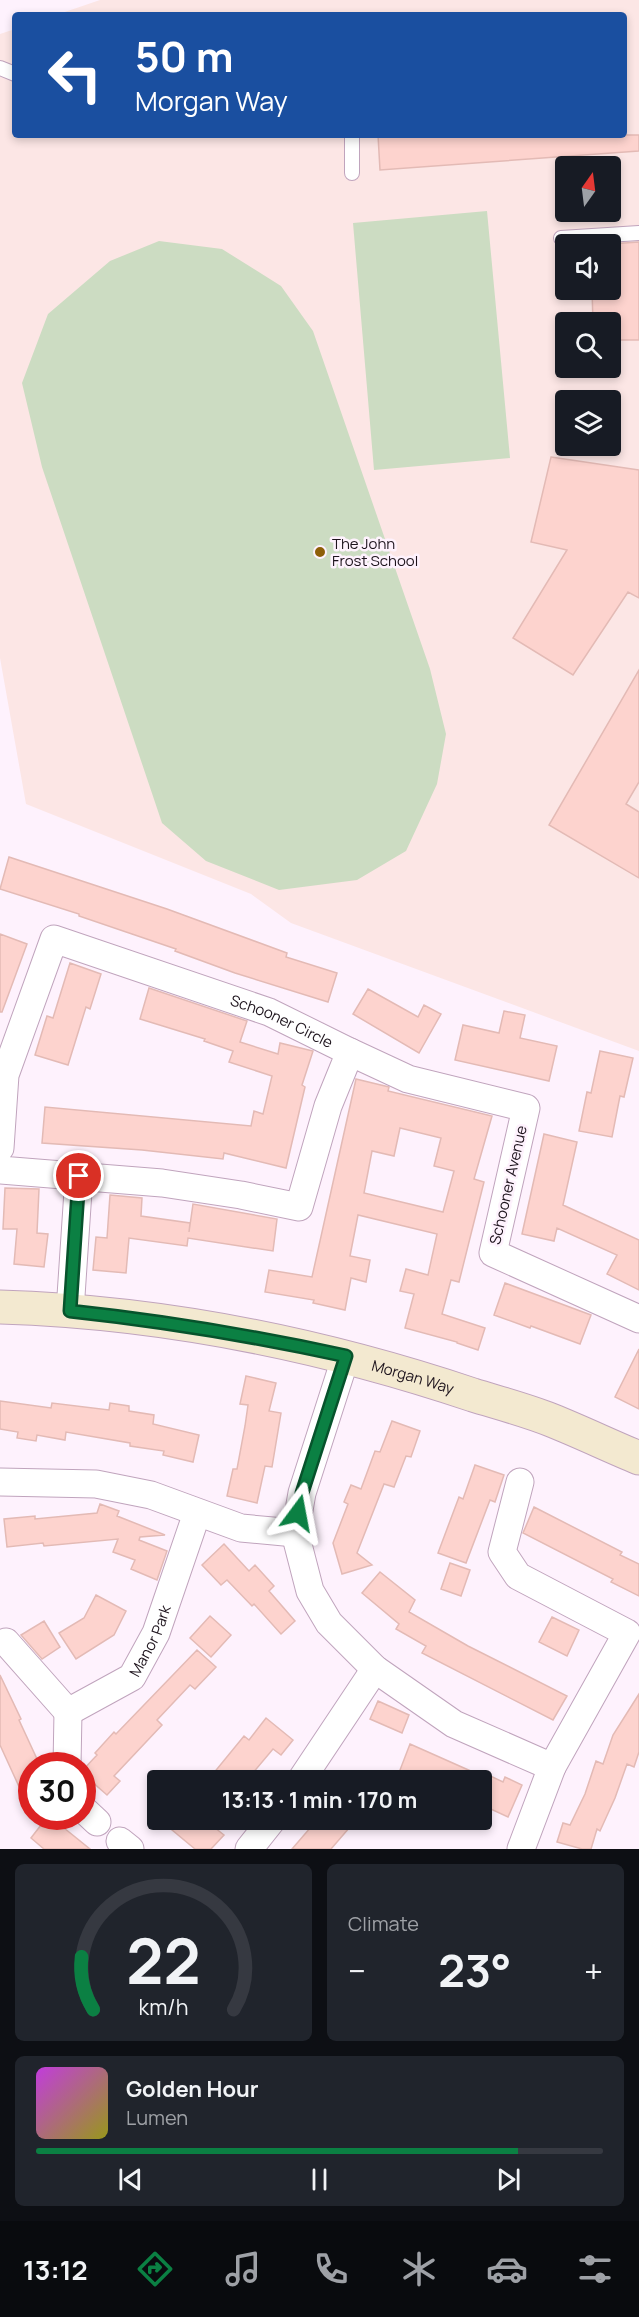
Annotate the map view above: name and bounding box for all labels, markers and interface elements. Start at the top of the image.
text: 50 m [135,27,233,85]
icon: left [36,36,114,114]
text: Morgan Way [135,82,288,119]
north arrow [555,156,621,222]
map controls [555,156,621,456]
button: sound [555,234,621,300]
button: search [555,312,621,378]
button: layers [555,390,621,456]
place label: The John Frost School [332,533,418,571]
marker: The John Frost School [313,545,327,559]
street label: Schooner Circle [228,989,337,1053]
street label: Schooner Avenue [484,1123,532,1247]
pin [53,1150,104,1201]
icon: arrive [62,1159,95,1192]
street label: Morgan Way [370,1354,457,1399]
position arrow [266,1481,330,1545]
street label: Manor Park [124,1602,175,1680]
speed limit sign: 30 [18,1752,96,1830]
text: 13:13 · 1 min · 170 m [222,1785,417,1815]
text: Climate [348,1910,419,1937]
text: 22 [126,1917,201,2003]
text: 23° [438,1939,512,2001]
text: − [348,1948,366,1993]
text: + [584,1948,603,1993]
text: km/h [139,1992,188,2021]
text: Golden Hour [126,2074,259,2104]
text: Lumen [126,2104,188,2131]
icon: previous [114,2163,147,2196]
icon: pause [303,2163,336,2196]
icon: next [492,2163,525,2196]
icon: directions [134,2248,176,2290]
icon: music [222,2248,264,2290]
icon: phone [310,2248,352,2290]
icon: climate [398,2248,440,2290]
icon: car [486,2248,528,2290]
icon: filters [574,2248,616,2290]
text: 13:12 [23,2251,88,2288]

